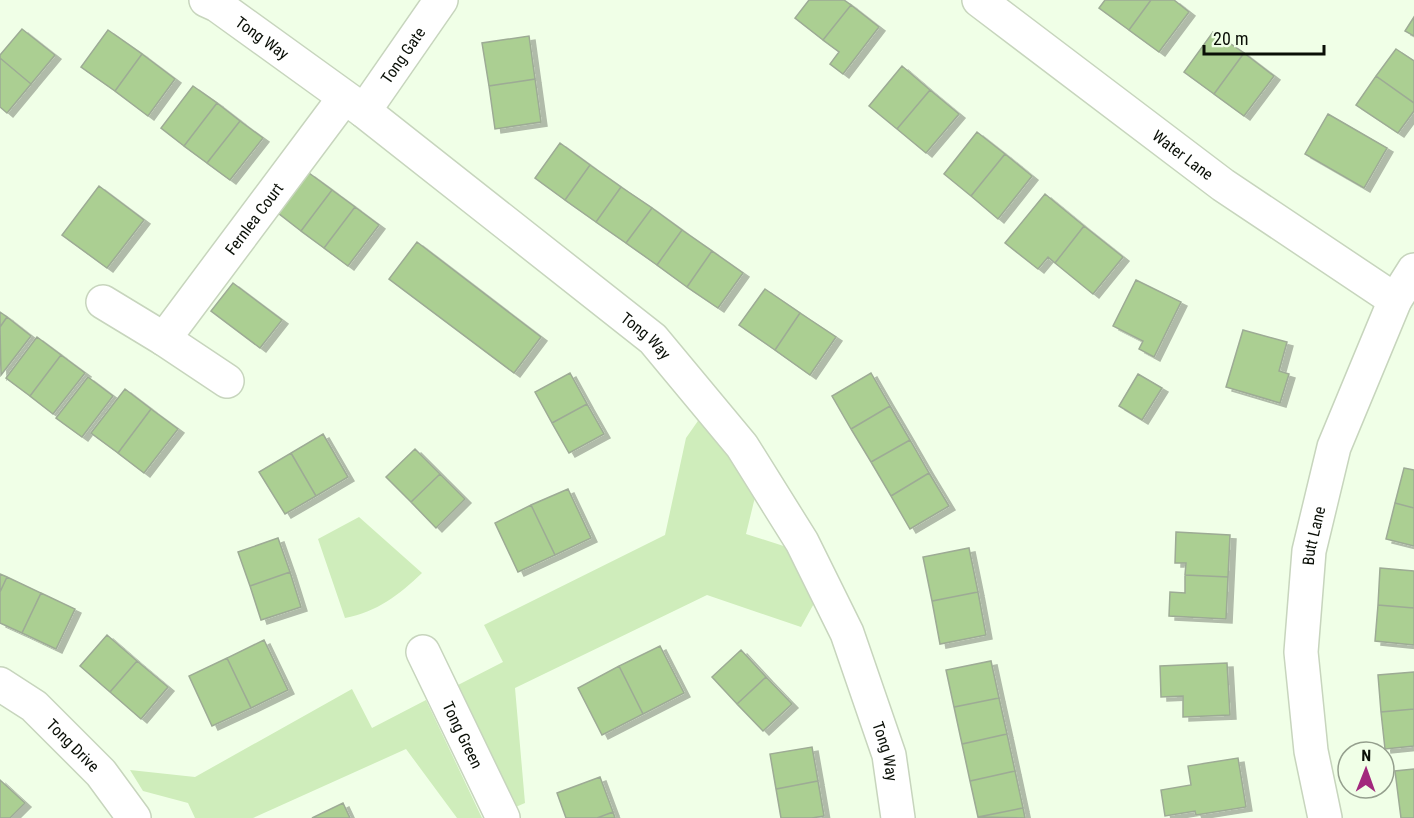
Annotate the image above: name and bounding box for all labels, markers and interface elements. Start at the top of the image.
street label: Tong Way [232,13,293,64]
scale bar [1204,18,1324,56]
street label: Tong Gate [377,24,429,87]
text: 20 m [1213,28,1248,49]
street label: Water Lane [1149,126,1217,184]
street label: Fernlea Court [221,179,288,259]
street label: Tong Way [617,308,675,363]
street label: Butt Lane [1299,504,1329,566]
street label: Tong Green [438,699,487,772]
street label: Tong Drive [43,715,103,776]
street label: Tong Way [868,719,902,783]
north arrow [1336,740,1396,800]
text: N [1361,746,1371,765]

